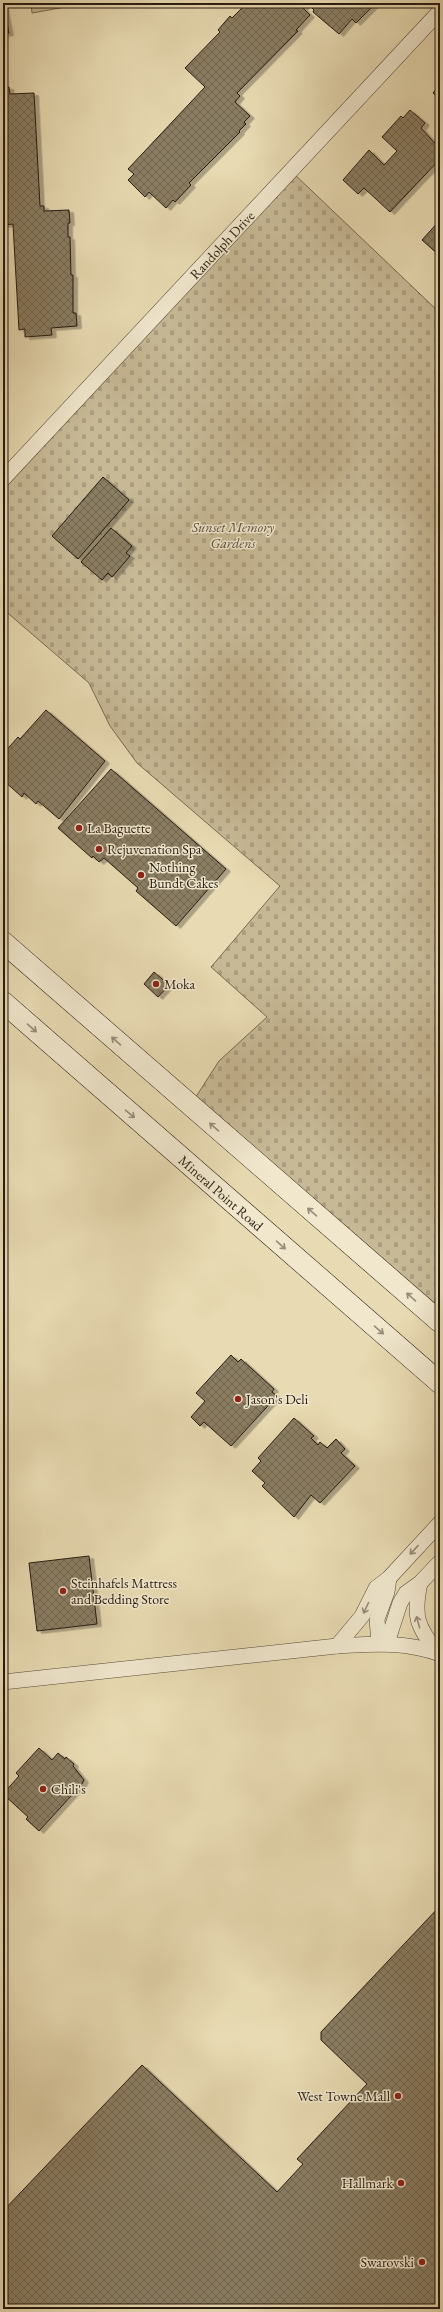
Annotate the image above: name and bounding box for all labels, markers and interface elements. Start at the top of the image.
street label: Randolph Drive [186,207,259,283]
park label: Sunset Memory Gardens [191,518,274,552]
place label: La Baguette [87,819,151,837]
marker: La Baguette [74,823,84,833]
place label: Rejuvenation Spa [107,840,202,858]
marker: Rejuvenation Spa [94,844,104,854]
place label: Nothing Bundt Cakes [149,858,219,892]
marker: Nothing Bundt Cakes [136,870,146,880]
place label: Moka [164,975,196,993]
marker: Moka [151,979,161,989]
one-way arrow [27,1023,37,1032]
one-way arrow [111,1037,121,1046]
one-way arrow [125,1109,135,1118]
one-way arrow [209,1122,219,1131]
street label: Mineral Point Road [175,1151,268,1235]
one-way arrow [307,1207,318,1216]
one-way arrow [276,1240,287,1249]
one-way arrow [406,1293,416,1302]
one-way arrow [374,1325,384,1334]
place label: Jason's Deli [245,1390,309,1408]
marker: Jason's Deli [233,1394,243,1404]
one-way arrow [410,1545,419,1555]
place label: Steinhafels Mattress and Bedding Store [71,1574,178,1608]
marker: Steinhafels Mattress and Bedding Store [58,1586,68,1596]
one-way arrow [362,1602,369,1614]
one-way arrow [414,1616,421,1629]
place label: Chili's [51,1780,86,1798]
marker: Chili's [38,1784,48,1794]
place label: West Towne Mall [297,2087,391,2105]
marker: West Towne Mall [393,2091,403,2101]
place label: Hallmark [342,2174,393,2192]
marker: Hallmark [396,2178,406,2188]
place label: Swarovski [360,2253,415,2271]
marker: Swarovski [417,2257,427,2267]

